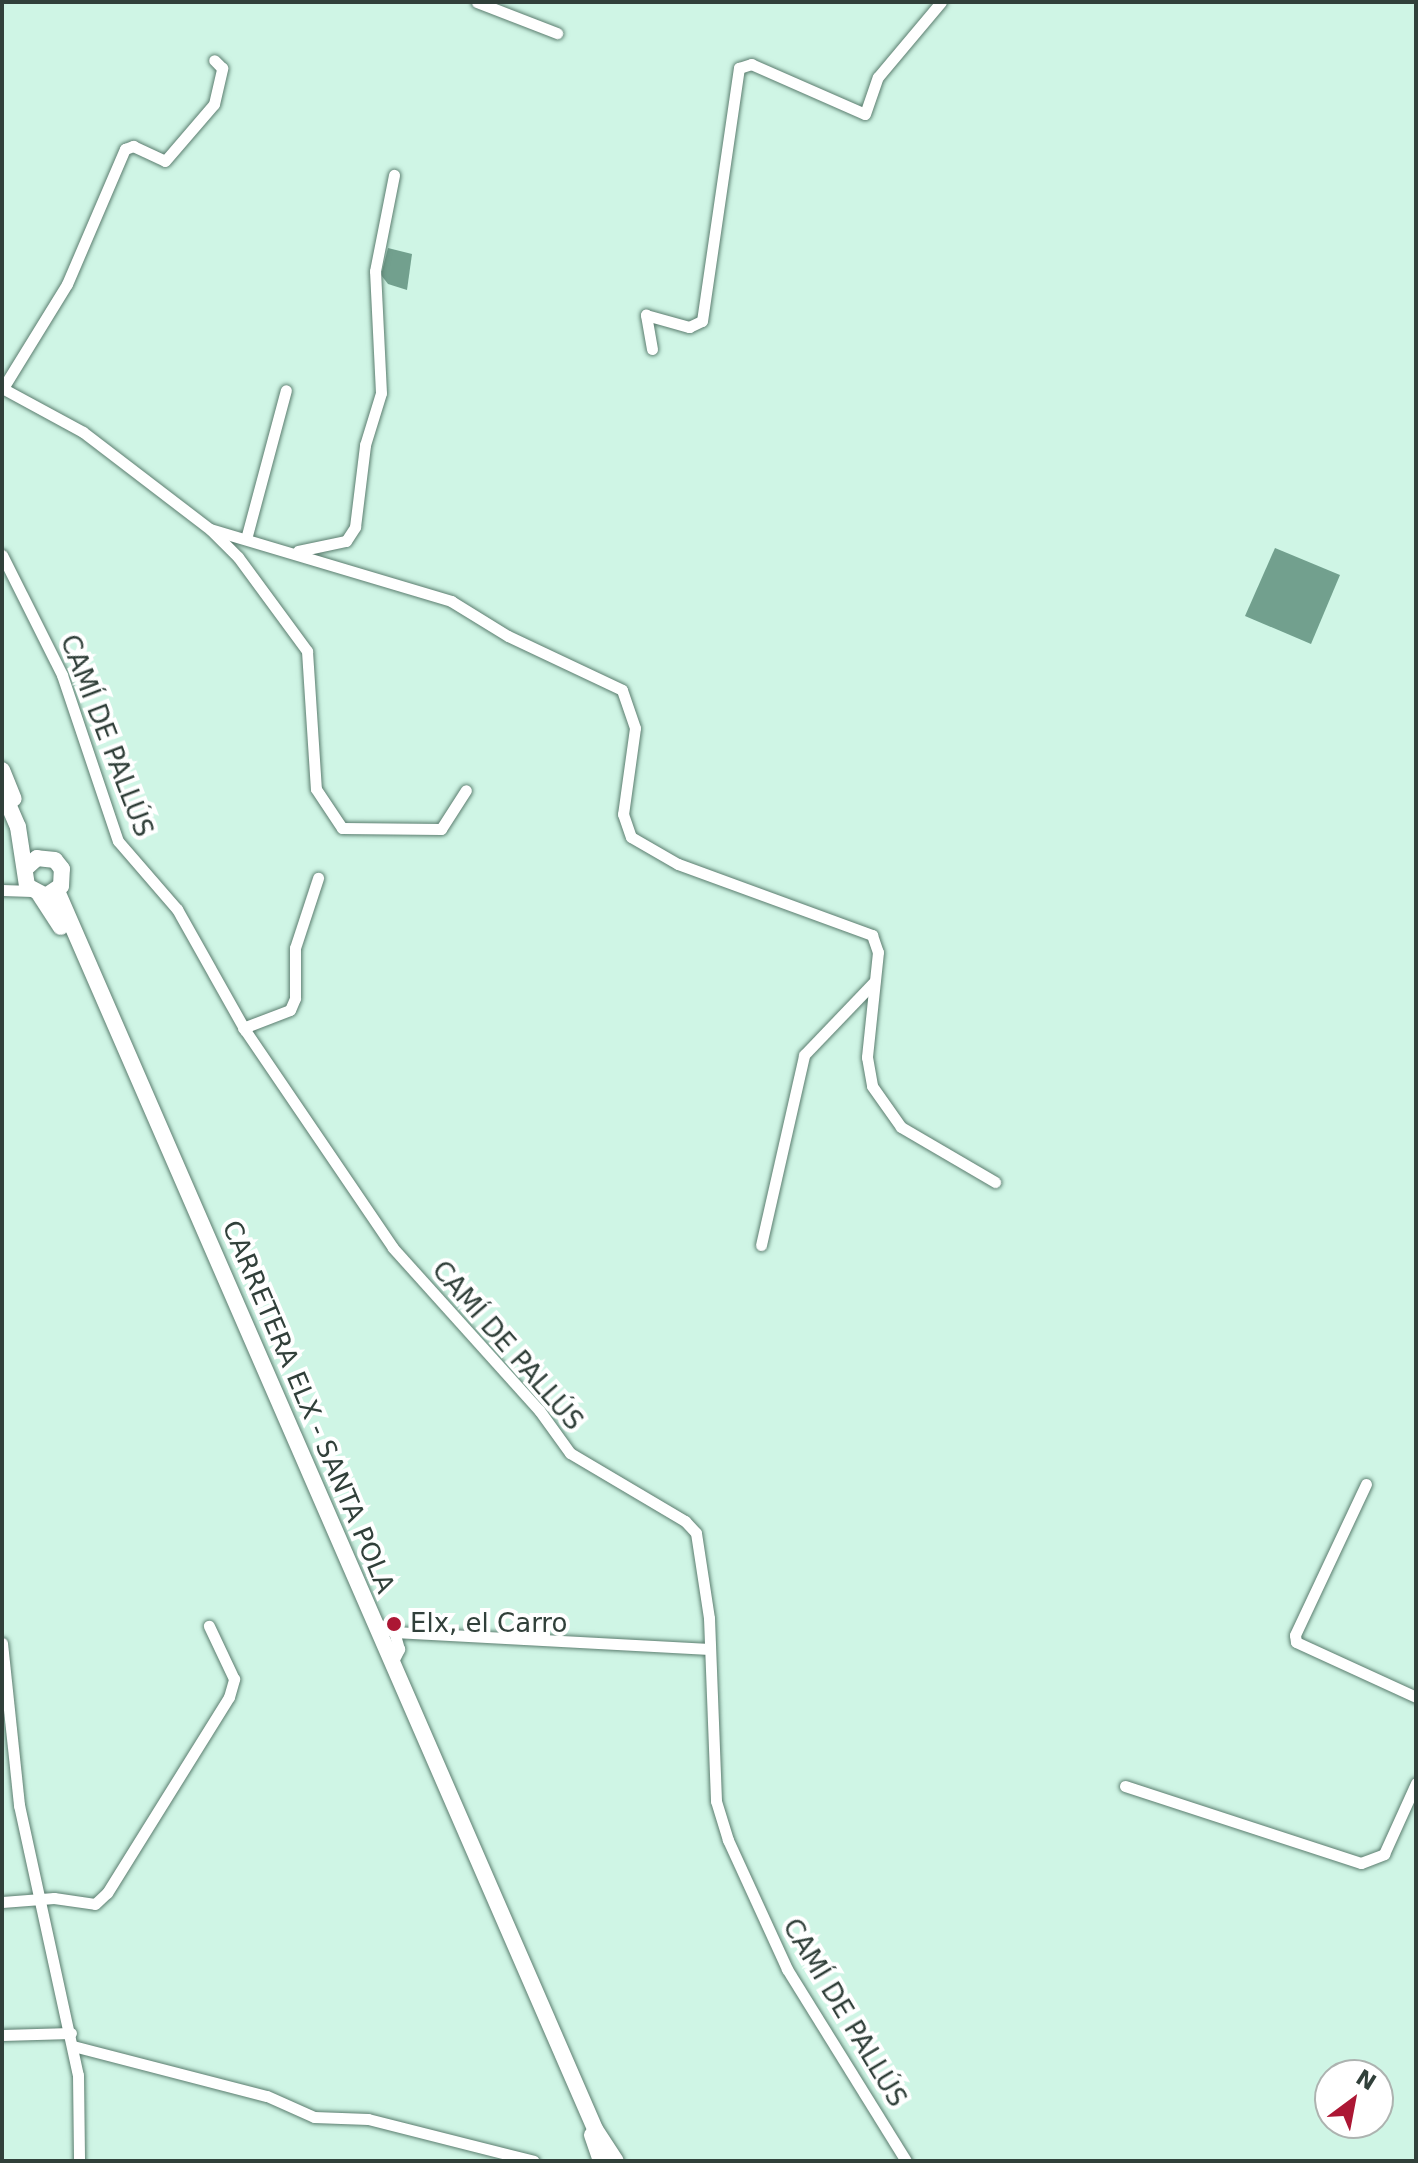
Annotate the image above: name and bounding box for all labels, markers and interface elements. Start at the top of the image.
street label: CAMÍ DE PALLÚS [53,631,159,841]
street label: CARRETERA ELX - SANTA POLA [215,1216,401,1598]
street label: CAMÍ DE PALLÚS [425,1255,589,1437]
place label: Elx, el Carro [410,1608,567,1640]
marker: Elx, el Carro [385,1615,403,1633]
street label: CAMÍ DE PALLÚS [776,1913,912,2113]
north arrow [1314,2059,1394,2139]
text: N [1351,2064,1380,2095]

